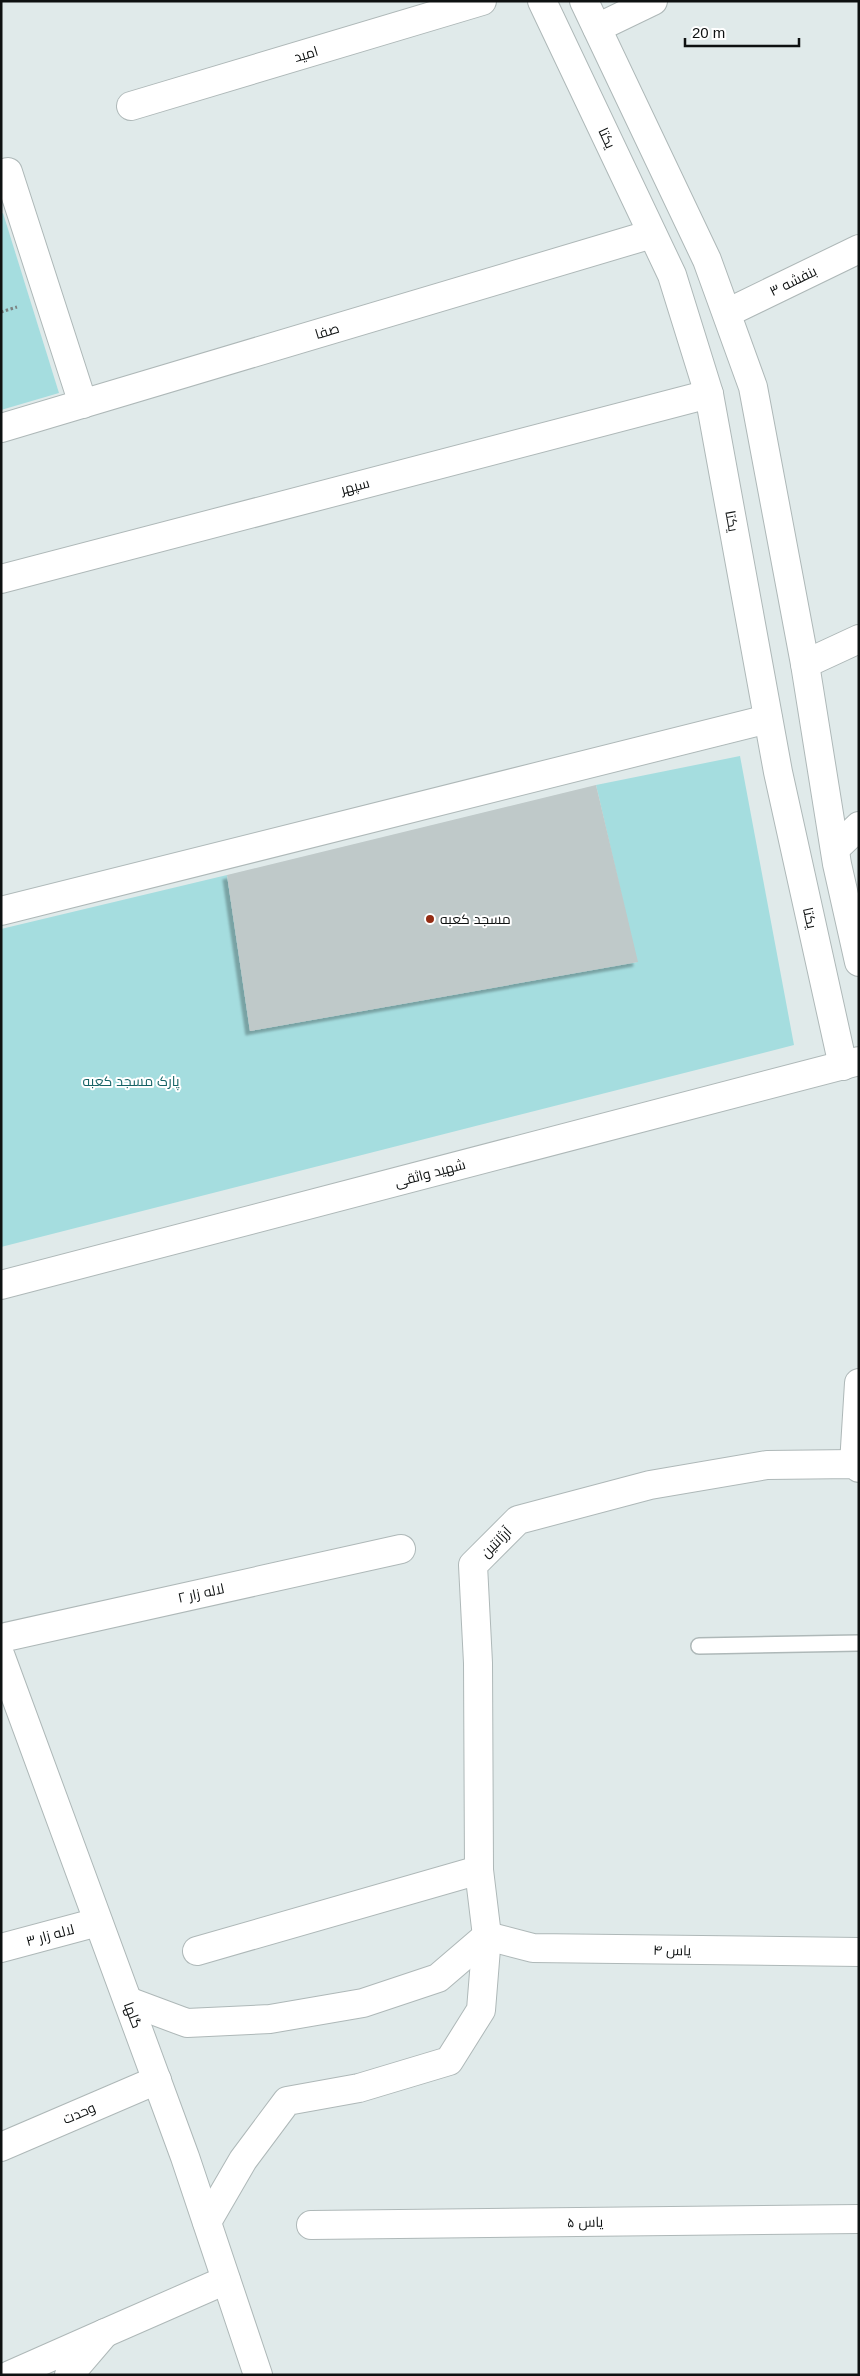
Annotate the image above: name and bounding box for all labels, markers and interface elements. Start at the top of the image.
scale bar [685,15,799,47]
text: 20 m [692,24,725,41]
street label: امید [292,43,320,65]
street label: یکتا [595,125,619,151]
street label: بنفشه ۳ [767,263,819,299]
street label: صفا [313,320,341,342]
street label: سپهر [338,475,372,500]
street label: یکتا [722,509,742,533]
street label: یکتا [800,906,820,930]
place label: مسجد کعبه [440,911,511,927]
marker: مسجد کعبه [424,913,436,925]
park label: پارک مسجد کعبه [82,1073,180,1091]
street label: شهید واثقی [393,1156,467,1190]
street label: آرژانتین [477,1523,515,1561]
street label: لاله زار ۲ [176,1580,226,1606]
street label: لاله زار ۳ [24,1921,76,1949]
street label: یاس ۴ [653,1942,691,1958]
street label: گلها [121,1999,145,2031]
street label: وحدت [60,2099,98,2127]
street label: یاس ۵ [567,2214,604,2230]

